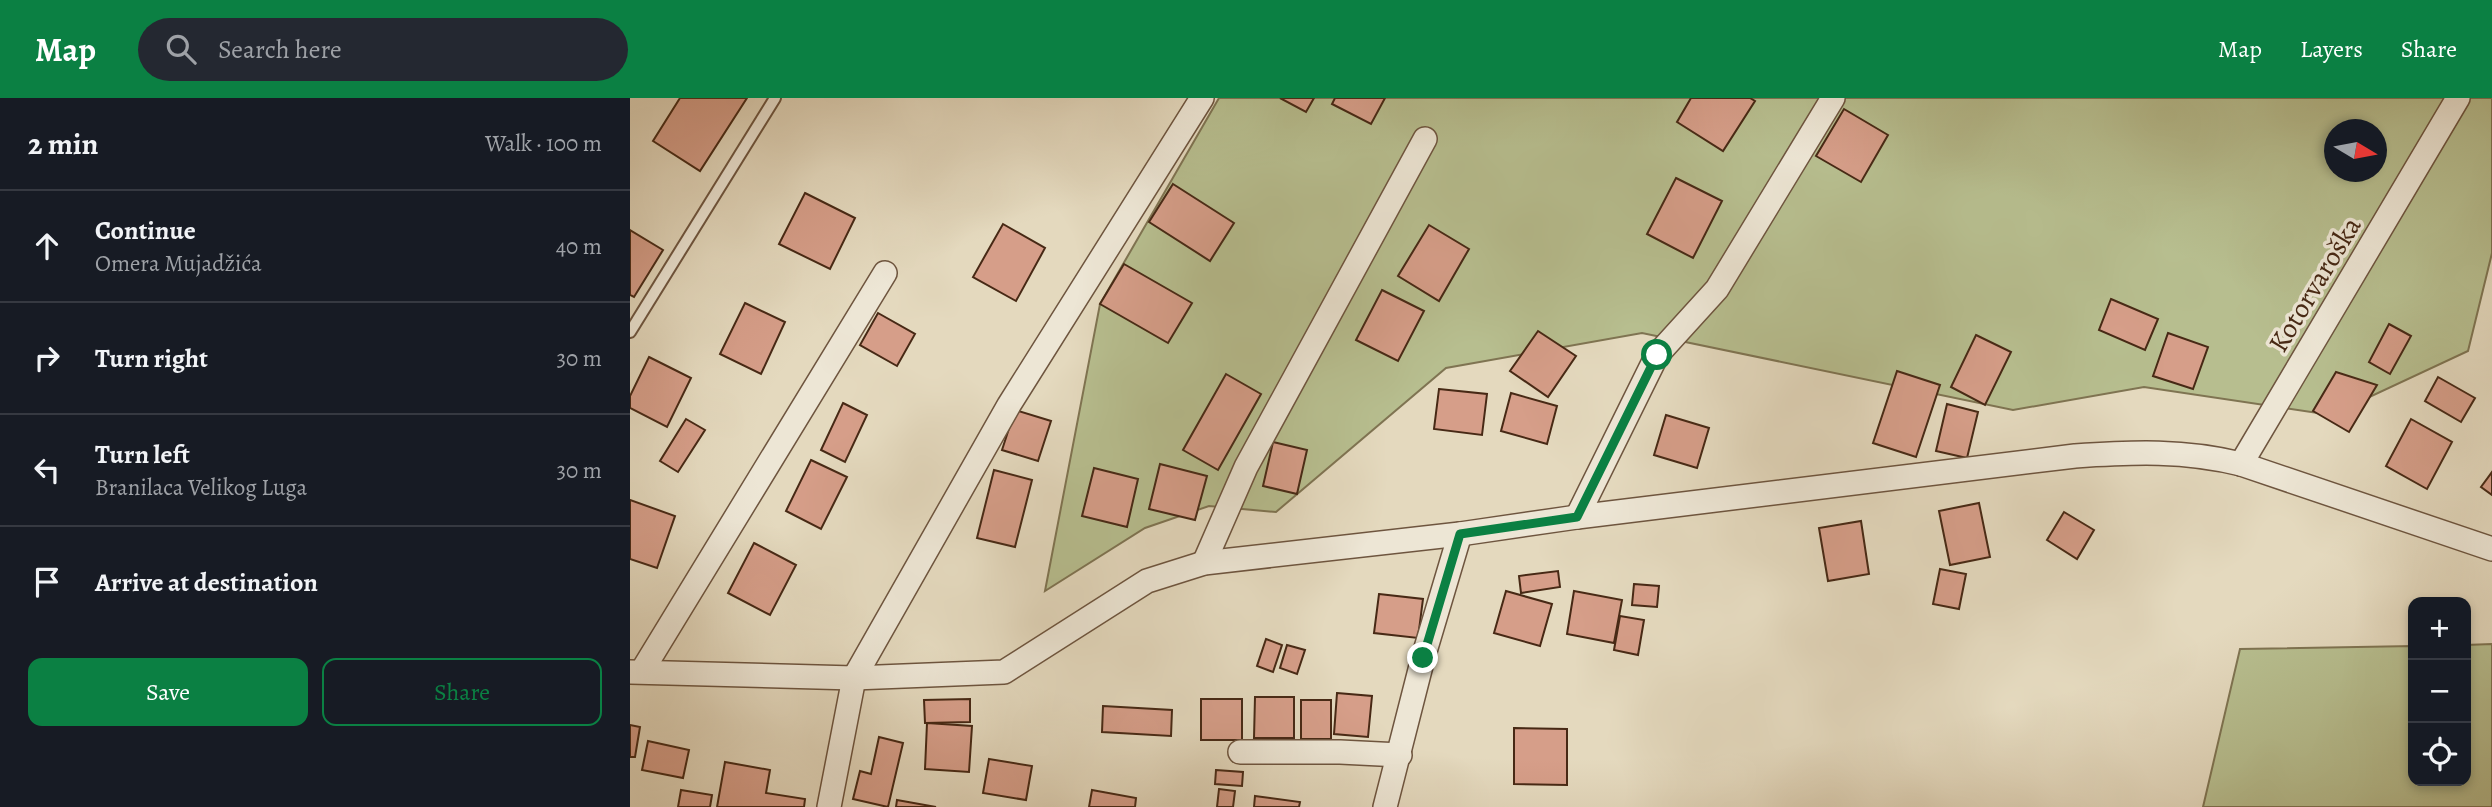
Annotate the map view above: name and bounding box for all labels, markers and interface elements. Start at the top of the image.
search box [138,18,628,81]
text: Map [35,27,96,72]
icon: search [162,30,200,68]
text: Search here [218,32,342,67]
text: Map [2218,33,2262,65]
text: Layers [2300,33,2363,65]
text: Share [2401,33,2457,65]
north arrow [2324,119,2387,182]
text: 2 min [28,124,98,164]
text: Walk · 100 m [485,128,602,159]
street label: Kotorvaroška [2259,210,2370,359]
text: Continue [95,213,196,248]
icon: ahead [28,227,66,265]
text: 40 m [556,231,602,262]
text: Omera Mujadžića [95,248,262,279]
icon: right [28,339,66,377]
route start [1641,339,1672,370]
text: Turn right [95,341,208,376]
text: 30 m [556,343,602,374]
text: Turn left [95,437,190,472]
icon: left [28,451,66,489]
text: 30 m [556,455,602,486]
text: Branilaca Velikog Luga [95,472,307,503]
icon: arrive [28,563,66,601]
text: Arrive at destination [95,565,318,600]
map controls [2408,597,2471,786]
button: + [2408,597,2471,660]
route end [1407,642,1438,673]
button: Save [28,658,308,726]
button: Share [322,658,602,726]
button: − [2408,660,2471,723]
button: locate [2408,723,2471,786]

